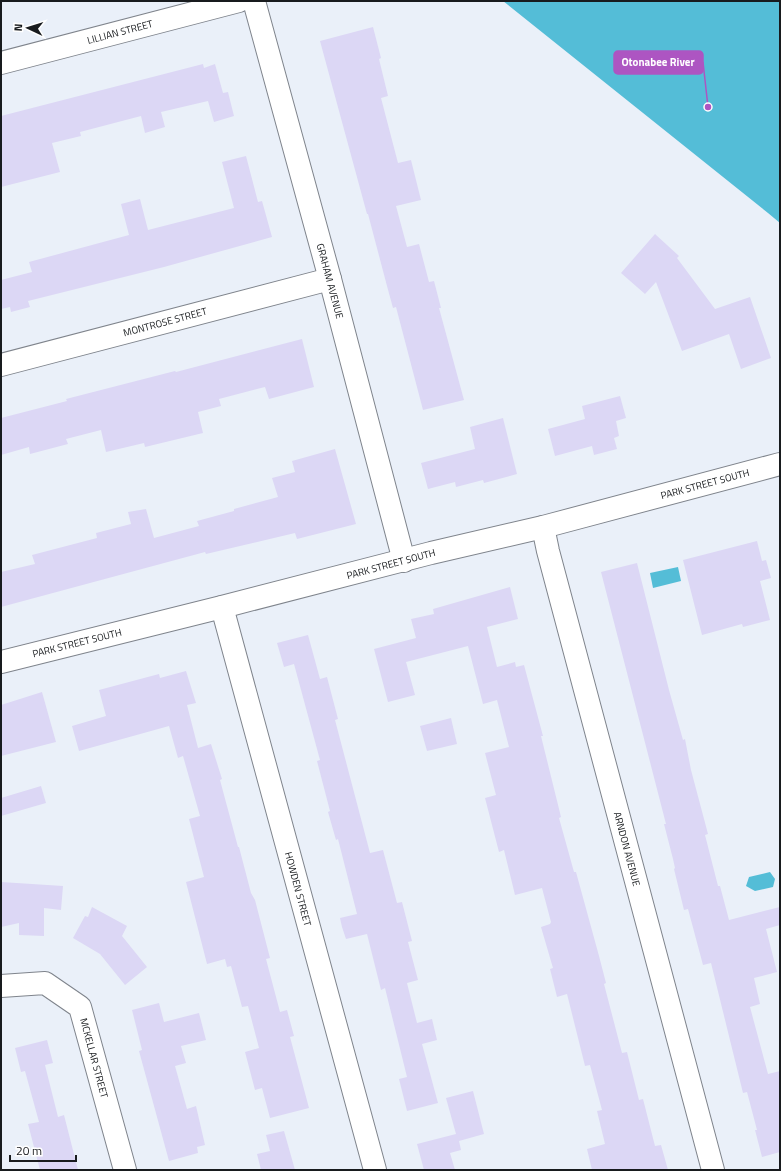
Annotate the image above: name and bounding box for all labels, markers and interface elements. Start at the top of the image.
north arrow [8,8,48,48]
street label: LILLIAN STREET [86,16,155,48]
text: N [10,23,26,32]
callout: Otonabee River [614,51,703,74]
text: Otonabee River [621,54,695,70]
street label: GRAHAM AVENUE [313,242,347,321]
street label: MONTROSE STREET [121,303,209,340]
street label: PARK STREET SOUTH [659,465,751,503]
street label: PARK STREET SOUTH [345,545,437,583]
street label: PARK STREET SOUTH [31,625,123,661]
street label: ARNDON AVENUE [610,810,644,888]
street label: HOWDEN STREET [281,850,315,928]
street label: MCKELLAR STREET [76,1016,112,1100]
scale bar [10,1137,76,1163]
text: 20 m [16,1141,42,1160]

